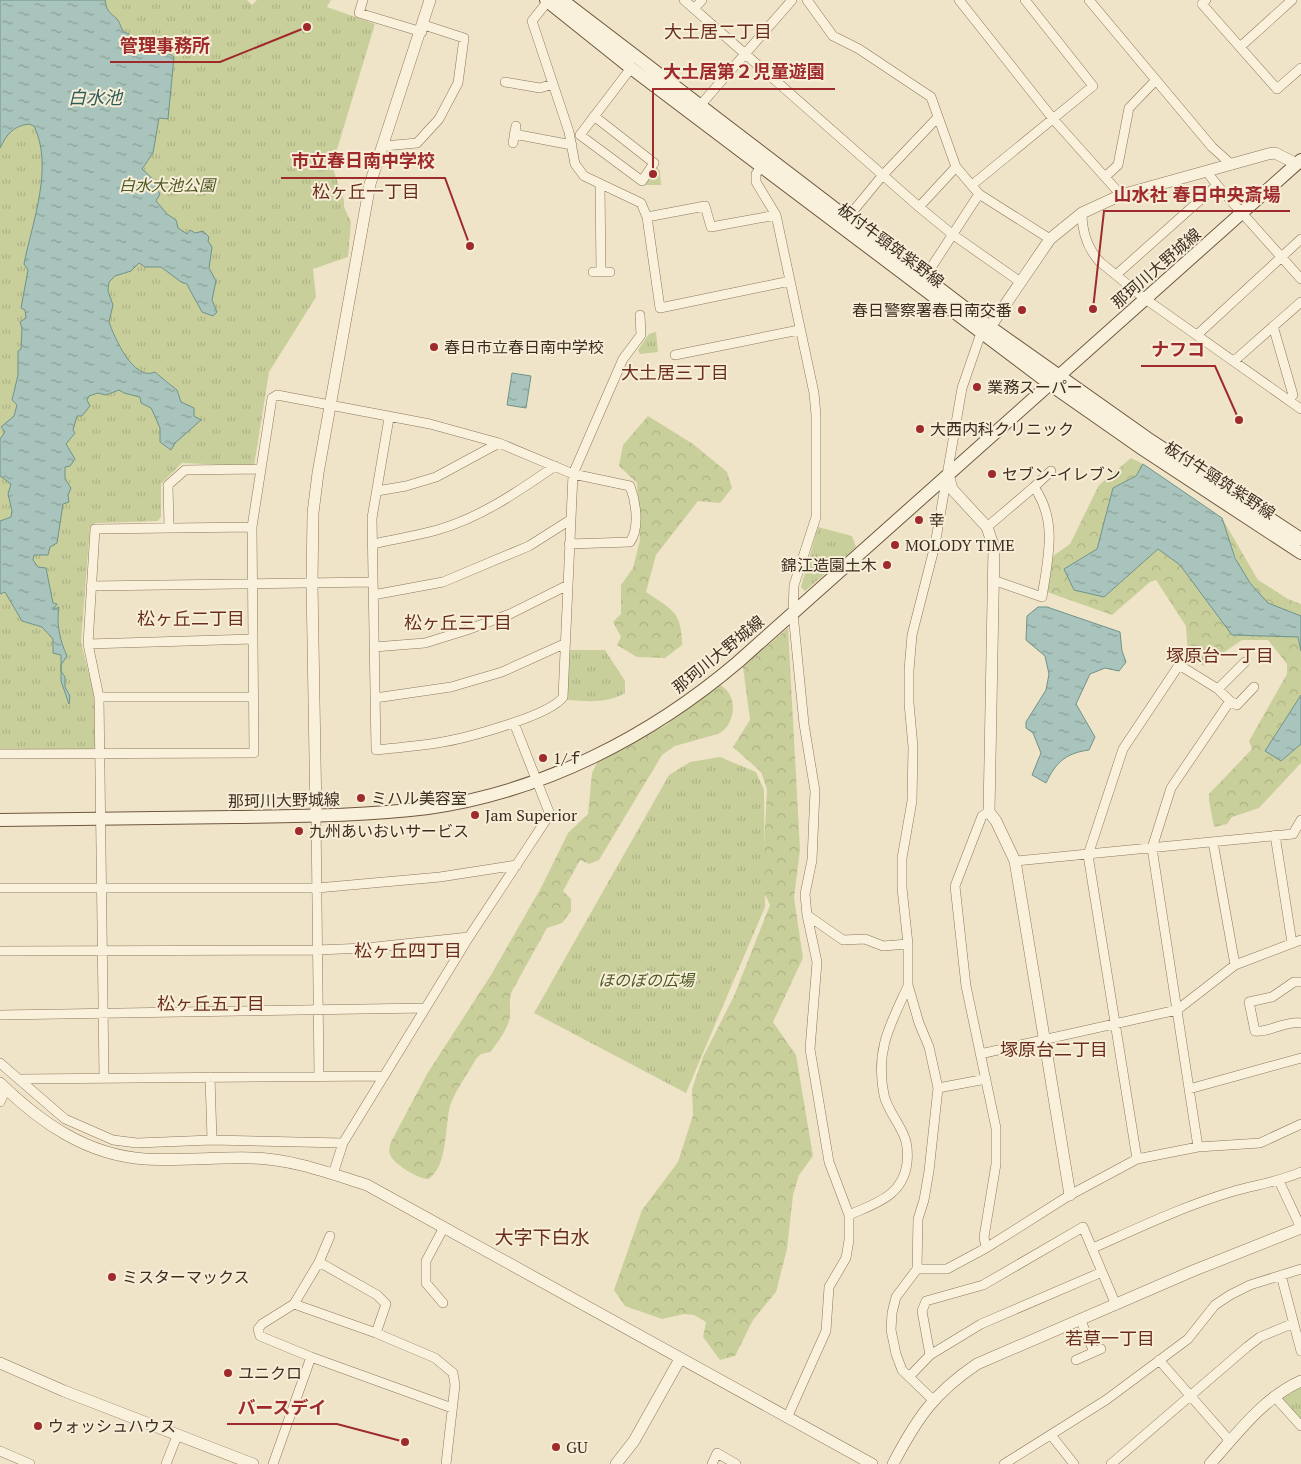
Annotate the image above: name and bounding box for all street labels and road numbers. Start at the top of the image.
street label: 板付牛頸筑紫野線 [833,198,949,292]
street label: 那珂川大野城線 [1107,223,1205,313]
street label: 板付牛頸筑紫野線 [1160,436,1280,524]
street label: 那珂川大野城線 [668,610,768,698]
street label: 那珂川大野城線 [228,788,340,812]

